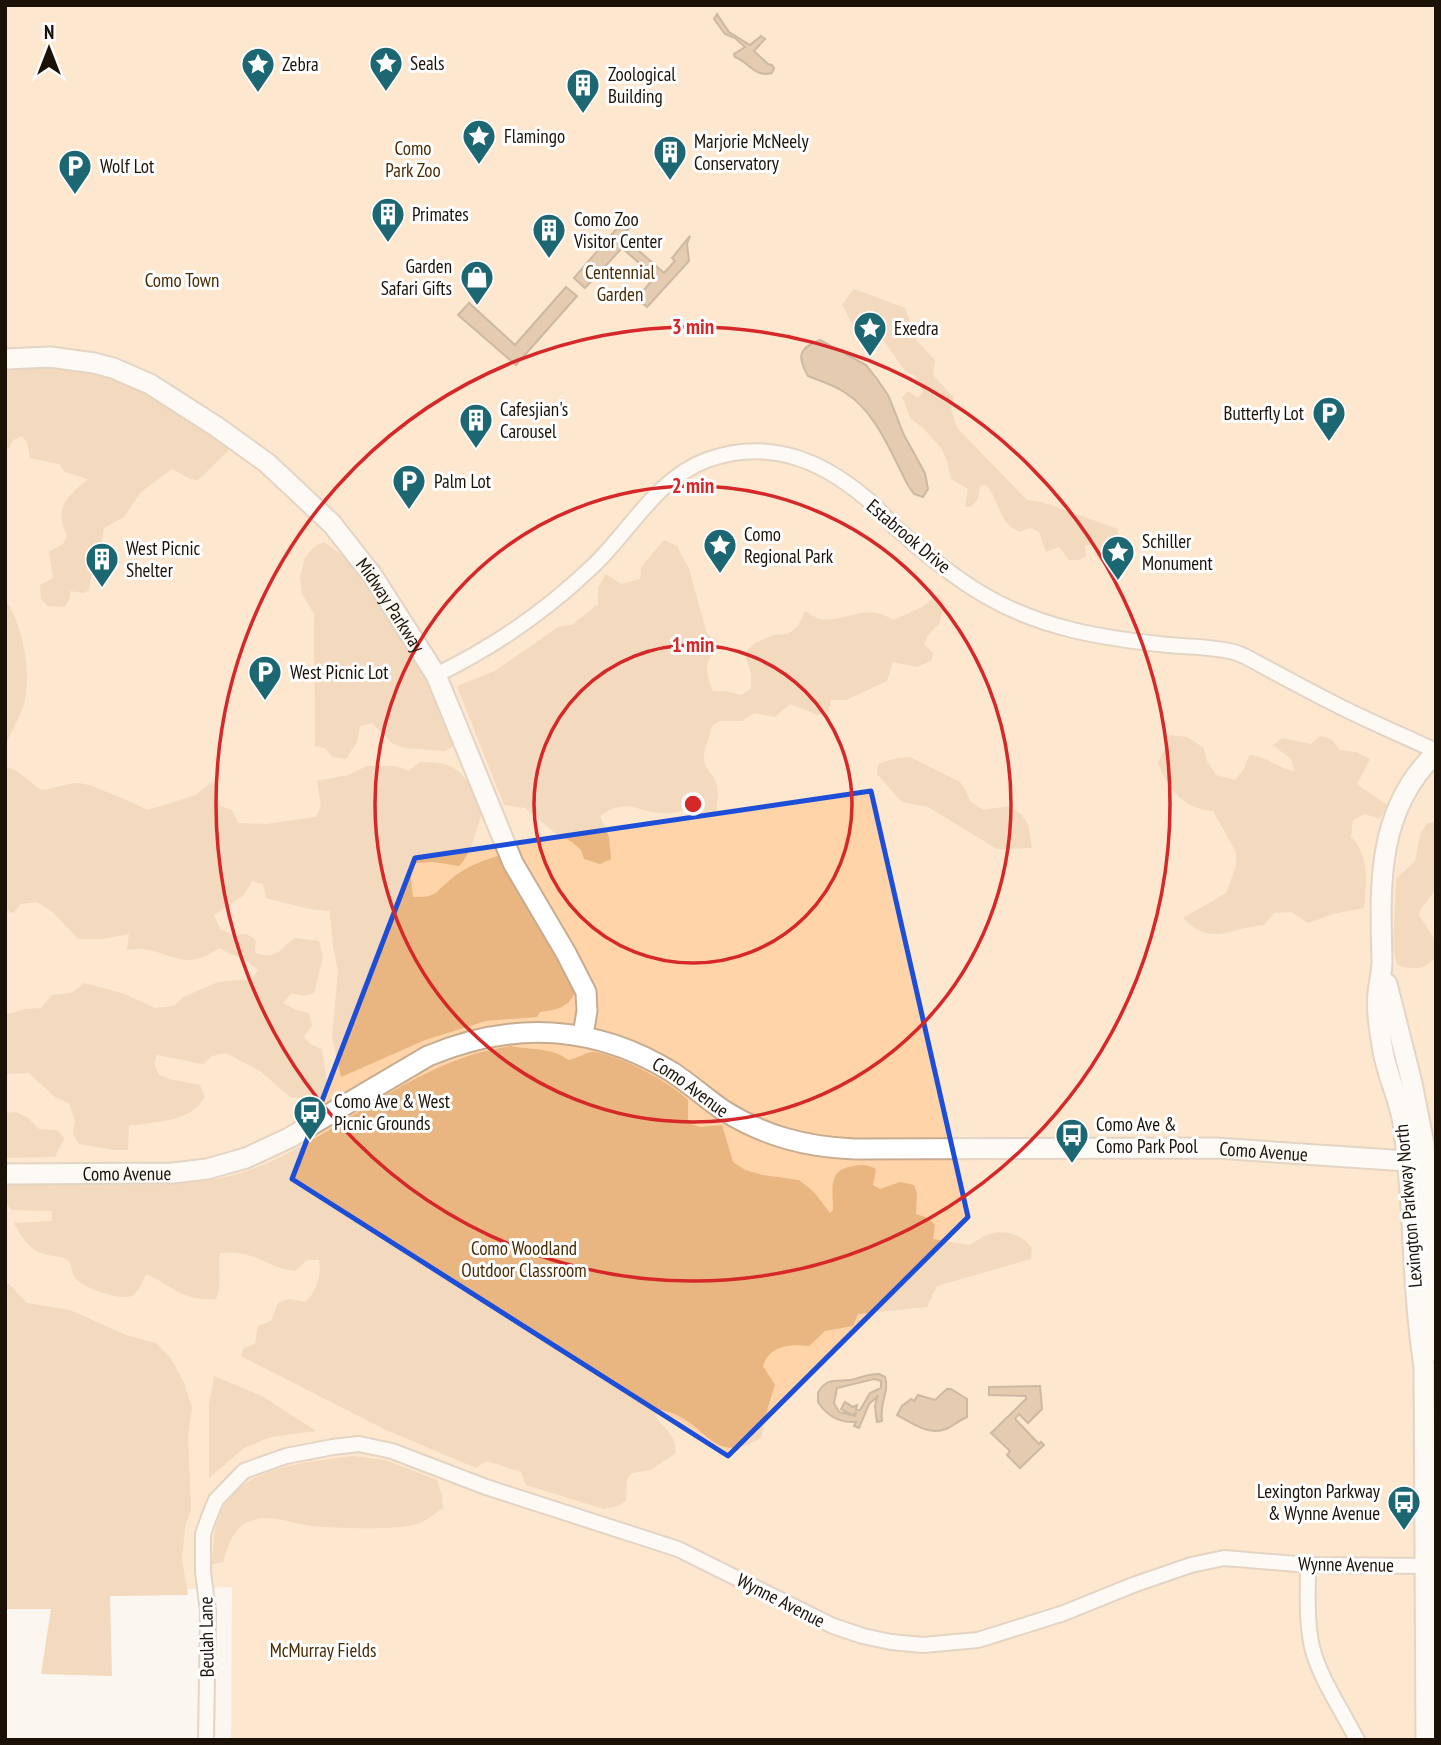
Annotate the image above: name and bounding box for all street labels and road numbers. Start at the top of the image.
street label: Estabrook Drive [862,494,956,578]
street label: Midway Parkway [351,553,431,658]
street label: Como Avenue [648,1051,733,1123]
street label: Lexington Parkway North [1389,1123,1427,1289]
street label: Como Avenue [1219,1136,1309,1166]
street label: Como Avenue [83,1161,172,1186]
street label: Wynne Avenue [1298,1551,1394,1577]
street label: Wynne Avenue [733,1568,829,1633]
street label: Beulah Lane [193,1596,219,1678]

